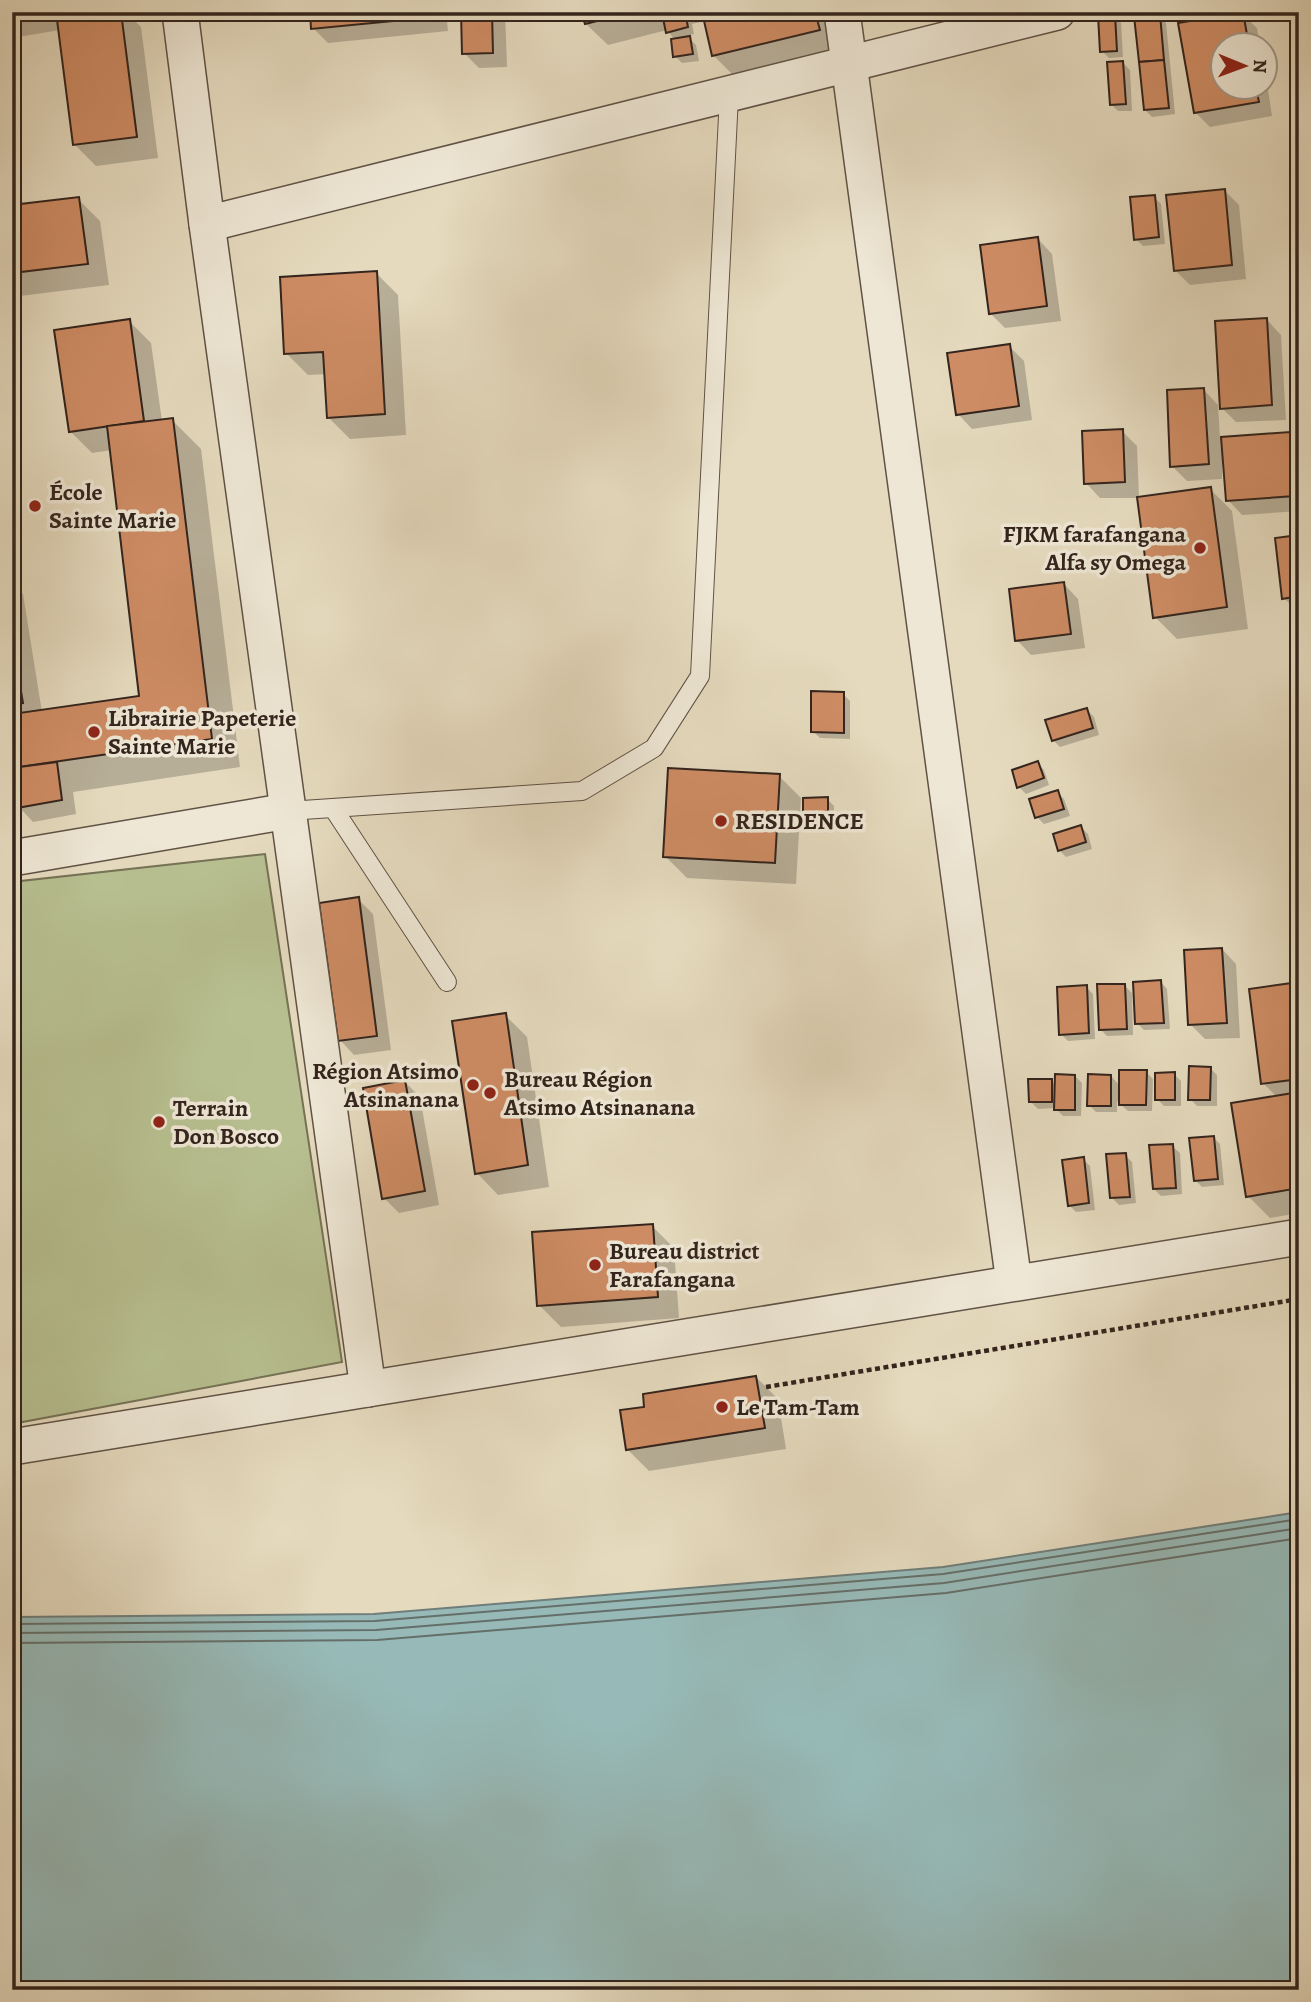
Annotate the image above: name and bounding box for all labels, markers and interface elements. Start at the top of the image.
north arrow [1210,32,1280,102]
text: N [1247,59,1273,74]
place label: École Sainte Marie [49,476,176,536]
marker: École Sainte Marie [27,498,43,514]
place label: FJKM farafangana Alfa sy Omega [1003,518,1186,578]
marker: FJKM farafangana Alfa sy Omega [1192,540,1208,556]
place label: Librairie Papeterie Sainte Marie [108,702,296,762]
marker: Librairie Papeterie Sainte Marie [86,724,102,740]
place label: RESIDENCE [735,805,864,837]
marker: RESIDENCE [713,813,729,829]
place label: Région Atsimo Atsinanana [312,1055,459,1115]
place label: Bureau Région Atsimo Atsinanana [503,1063,696,1123]
marker: Région Atsimo Atsinanana [465,1077,481,1093]
marker: Bureau Région Atsimo Atsinanana [482,1085,498,1101]
place label: Terrain Don Bosco [173,1092,279,1152]
marker: Terrain Don Bosco [151,1114,167,1130]
place label: Bureau district Farafangana [609,1235,760,1295]
marker: Bureau district Farafangana [587,1257,603,1273]
place label: Le Tam-Tam [736,1391,860,1423]
marker: Le Tam-Tam [714,1399,730,1415]

